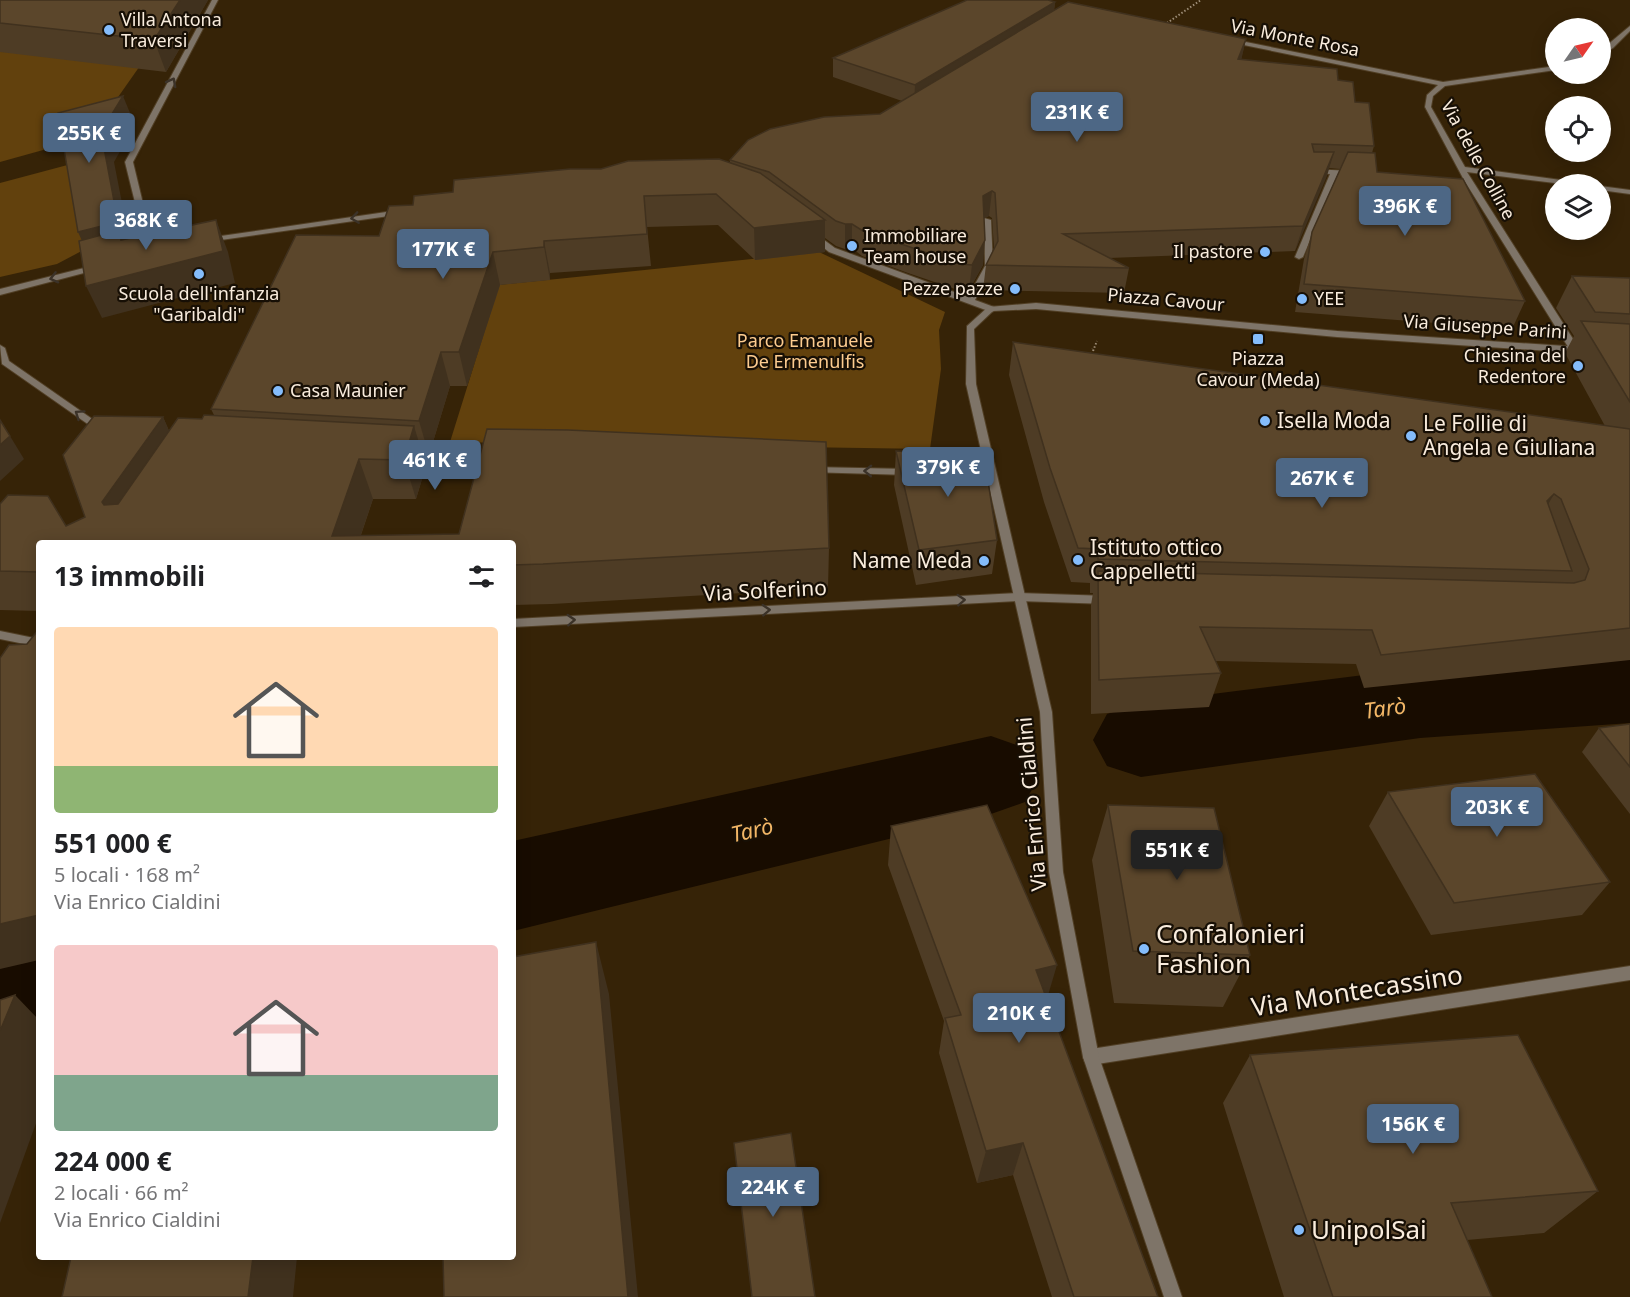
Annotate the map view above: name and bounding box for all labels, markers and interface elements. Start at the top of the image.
place label: Villa Antona Traversi [121,7,222,52]
street label: Via Monte Rosa [1229,13,1362,61]
north arrow [1545,18,1611,84]
map controls [1545,18,1611,240]
marker: Villa Antona Traversi [102,23,116,37]
one-way arrow [165,78,176,89]
pin: 231K € [1028,92,1126,143]
street label: Via delle Colline [1436,96,1522,224]
button: locate [1545,96,1611,162]
text: 231K € [1045,98,1109,125]
pin: 255K € [40,113,138,164]
text: 255K € [57,119,121,146]
button: layers [1545,174,1611,240]
pin: 396K € [1356,186,1454,237]
text: 396K € [1373,192,1437,219]
pin: 368K € [97,200,195,251]
text: 368K € [114,206,178,233]
one-way arrow [351,211,360,223]
place label: Immobiliare Team house [864,223,967,268]
pin: 177K € [394,229,492,280]
text: 177K € [411,235,475,262]
marker: Immobiliare Team house [845,239,859,253]
place label: Il pastore [1173,239,1253,263]
marker: Il pastore [1258,245,1272,259]
marker: Scuola dell'infanzia "Garibaldi" [192,267,206,281]
one-way arrow [49,271,59,284]
place label: Pezze pazze [902,276,1003,300]
place label: Scuola dell'infanzia "Garibaldi" [119,281,279,326]
marker: Pezze pazze [1008,282,1022,296]
street label: Piazza Cavour [1107,282,1226,316]
place label: YEE [1314,286,1344,310]
marker: YEE [1295,292,1309,306]
street label: Via Giuseppe Parini [1403,308,1568,344]
park label: Parco Emanuele De Ermenulfis [737,328,873,373]
marker: Piazza Cavour (Meda) [1251,332,1265,346]
place label: Chiesina del Redentore [1464,343,1566,388]
place label: Piazza Cavour (Meda) [1196,346,1320,391]
marker: Chiesina del Redentore [1571,359,1585,373]
place label: Casa Maunier [290,378,406,402]
marker: Casa Maunier [271,384,285,398]
place label: Isella Moda [1277,406,1391,434]
place label: Le Follie di Angela e Giuliana [1423,409,1595,461]
one-way arrow [75,410,86,421]
marker: Isella Moda [1258,414,1272,428]
marker: Le Follie di Angela e Giuliana [1404,429,1418,443]
pin: 461K € [386,440,484,491]
text: 461K € [403,446,467,473]
pin: 379K € [899,447,997,498]
text: 379K € [916,453,980,480]
pin: 267K € [1273,458,1371,509]
text: 267K € [1290,464,1354,491]
one-way arrow [864,465,873,477]
place label: Istituto ottico Cappelletti [1090,533,1223,585]
place label: Name Meda [852,546,972,574]
marker: Istituto ottico Cappelletti [1071,553,1085,567]
marker: Name Meda [977,554,991,568]
text: 13 immobili [54,558,205,594]
icon: filters [465,560,498,593]
street label: Via Solferino [702,573,827,607]
one-way arrow [956,594,965,607]
one-way arrow [762,604,771,617]
one-way arrow [567,613,576,626]
icon: home [222,666,330,774]
water label: Tarò [1362,689,1408,725]
street label: Via Enrico Cialdini [1009,716,1053,892]
pin: 203K € [1448,787,1546,838]
text: 203K € [1465,793,1529,820]
water label: Tarò [728,810,776,848]
text: 551 000 € [54,825,172,861]
pin: 551K € [1128,830,1226,881]
text: 551K € [1145,836,1209,863]
text: 5 locali · 168 m² [54,861,200,888]
text: Via Enrico Cialdini [54,888,221,915]
place label: Confalonieri Fashion [1156,915,1305,981]
marker: Confalonieri Fashion [1137,942,1151,956]
street label: Via Montecassino [1249,956,1465,1024]
icon: home [222,984,330,1092]
pin: 210K € [970,993,1068,1044]
text: 210K € [987,999,1051,1026]
pin: 156K € [1364,1104,1462,1155]
text: 156K € [1381,1110,1445,1137]
text: 224 000 € [54,1143,172,1179]
pin: 224K € [724,1167,822,1218]
text: 224K € [741,1173,805,1200]
text: 2 locali · 66 m² [54,1179,189,1206]
text: Via Enrico Cialdini [54,1206,221,1233]
place label: UnipolSai [1311,1211,1427,1247]
marker: UnipolSai [1292,1223,1306,1237]

